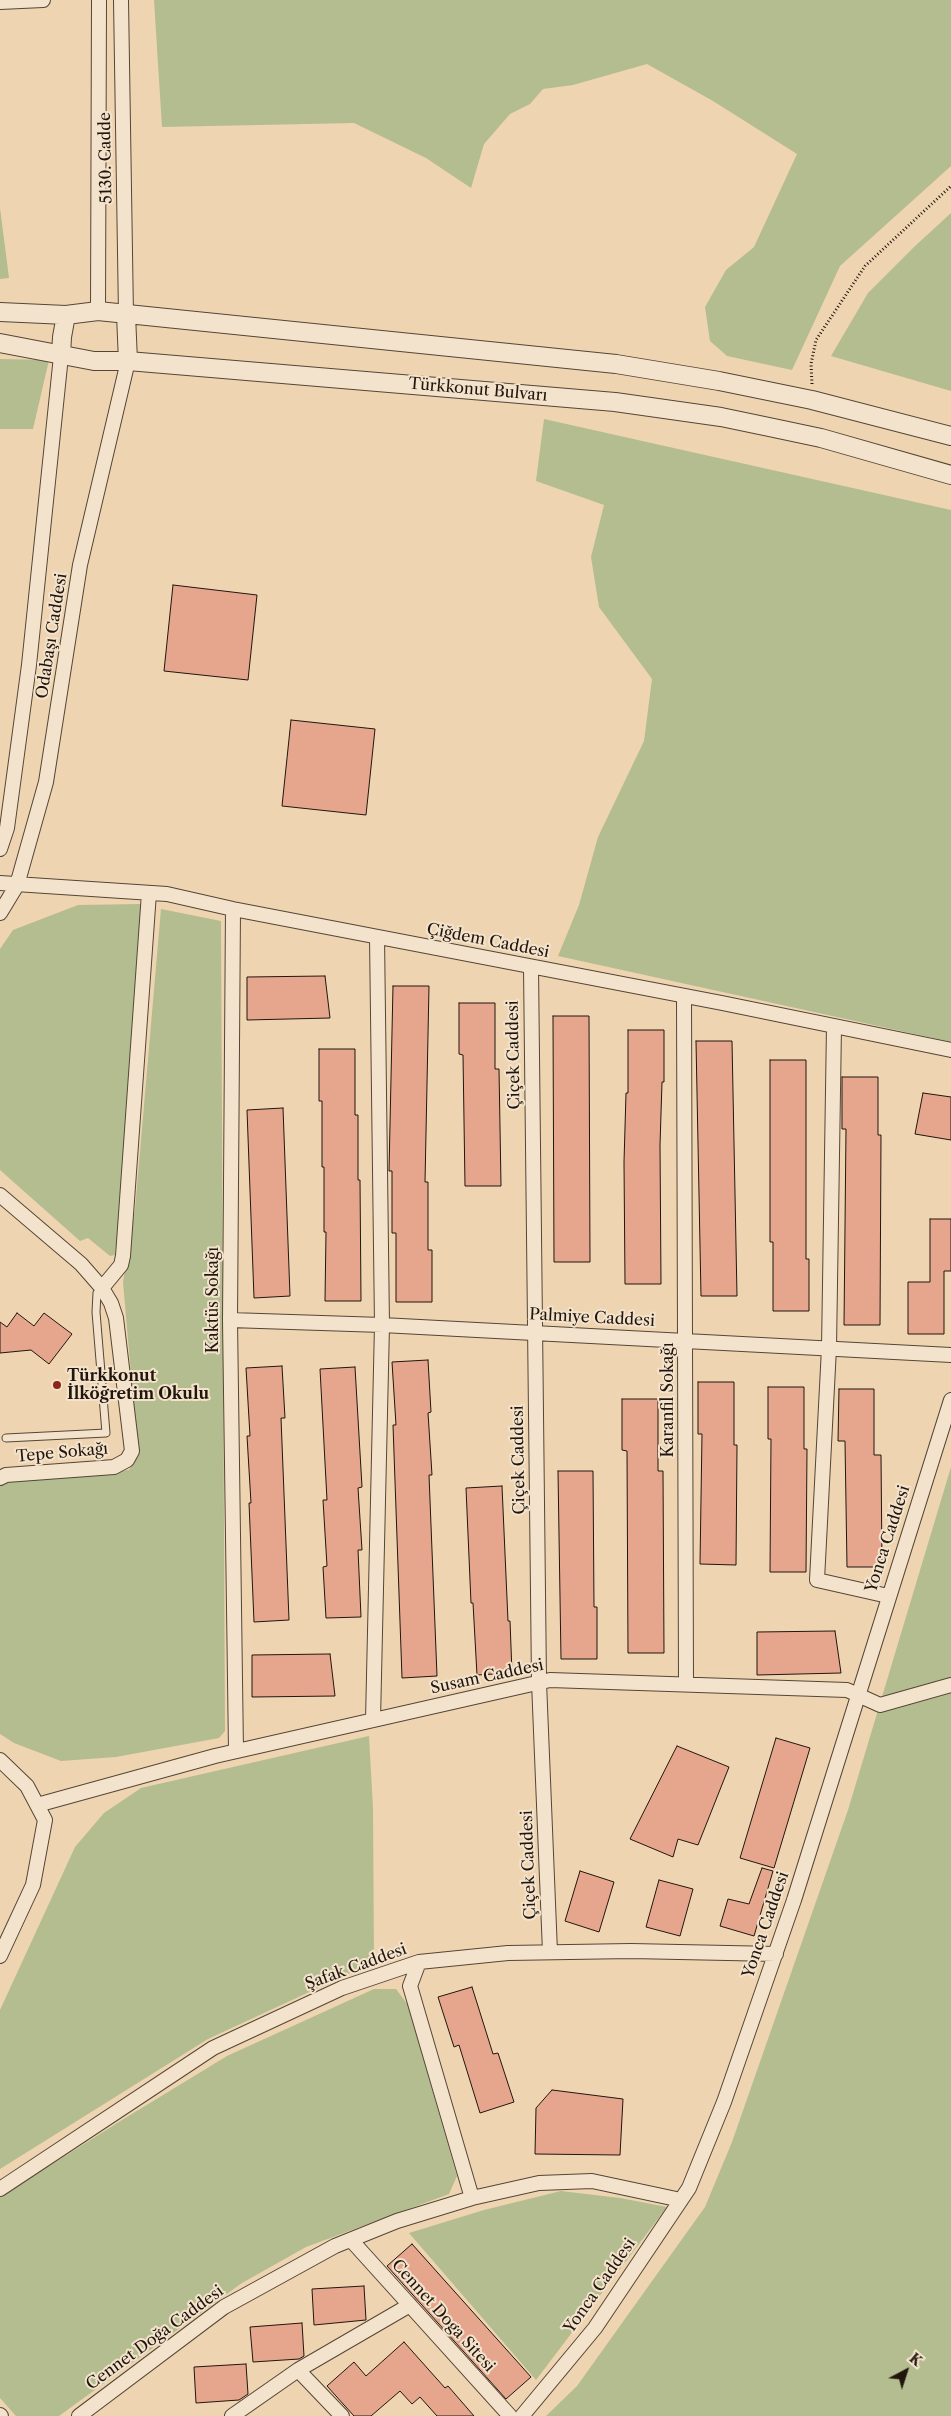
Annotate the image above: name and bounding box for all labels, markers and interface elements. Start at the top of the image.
street label: 5130. Cadde [96,112,116,204]
street label: Türkkonut Bulvarı [408,374,548,406]
street label: Odabaşı Caddesi [33,572,71,700]
street label: Çiğdem Caddesi [425,920,551,962]
street label: Çiçek Caddesi [503,1000,525,1110]
street label: Kaktüs Sokağı [203,1247,223,1353]
street label: Palmiye Caddesi [529,1305,655,1331]
street label: Karanfil Sokağı [658,1342,678,1458]
place label: Türkkonut İlköğretim Okulu [67,1366,209,1404]
marker: Türkkonut İlköğretim Okulu [51,1379,63,1391]
street label: Çiçek Caddesi [508,1405,530,1515]
street label: Tepe Sokağı [15,1439,109,1467]
street label: Yonca Caddesi [862,1483,914,1595]
street label: Susam Caddesi [429,1656,545,1698]
street label: Çiçek Caddesi [517,1810,541,1920]
street label: Yonca Caddesi [739,1869,793,1981]
street label: Şafak Caddesi [303,1940,409,1994]
street label: Yonca Caddesi [560,2235,640,2337]
street label: Cennet Doga Sitesi [387,2256,499,2376]
street label: Cennet Doğa Caddesi [83,2282,227,2394]
north arrow [881,2346,931,2396]
text: K [906,2349,926,2370]

